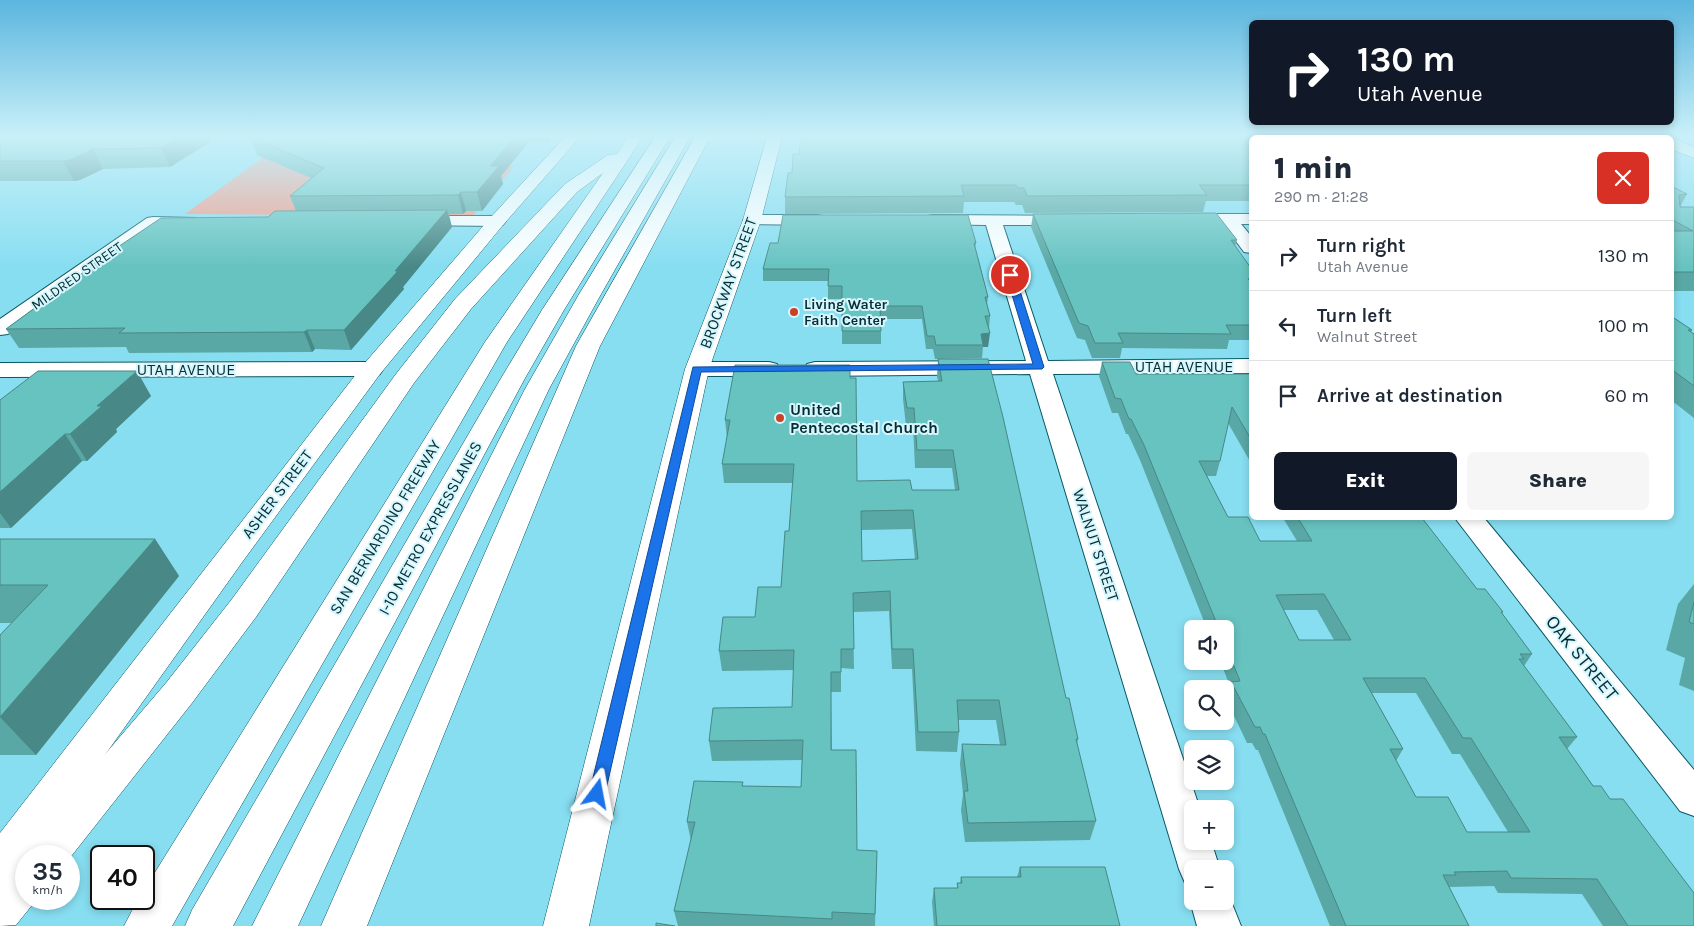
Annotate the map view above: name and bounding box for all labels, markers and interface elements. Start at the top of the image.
text: 130 m [1357,39,1455,80]
icon: right [1274,40,1339,105]
text: Utah Avenue [1357,81,1483,107]
text: 1 min [1274,150,1353,186]
button: close [1597,152,1649,204]
text: 290 m · 21:28 [1274,187,1369,206]
street label: BROCKWAY STREET [695,215,761,351]
text: Turn right [1317,235,1406,257]
street label: MILDRED STREET [28,238,126,314]
icon: right [1274,242,1302,270]
text: 130 m [1598,245,1649,267]
pin [989,254,1031,296]
text: Utah Avenue [1317,257,1408,276]
icon: arrive [996,261,1024,289]
place label: Living Water Faith Center [804,296,888,329]
text: Turn left [1317,305,1392,327]
marker: Living Water Faith Center [788,306,800,318]
icon: left [1274,312,1302,340]
text: 100 m [1598,315,1649,337]
text: Walnut Street [1317,327,1417,346]
street label: UTAH AVENUE [1135,357,1233,376]
street label: UTAH AVENUE [137,360,235,379]
icon: arrive [1274,382,1302,410]
text: Arrive at destination [1317,385,1503,407]
text: 60 m [1605,385,1649,407]
place label: United Pentecostal Church [790,400,938,437]
marker: United Pentecostal Church [774,412,786,424]
street label: SAN BERNARDINO FREEWAY [325,436,445,618]
street label: I-10 METRO EXPRESSLANES [374,438,486,618]
street label: ASHER STREET [238,446,316,542]
button: Exit [1274,452,1457,510]
button: Share [1467,452,1649,510]
street label: WALNUT STREET [1069,486,1123,604]
street label: OAK STREET [1541,611,1623,705]
map controls [1184,620,1234,910]
button: sound [1184,620,1234,670]
button: search [1184,680,1234,730]
button: layers [1184,740,1234,790]
position arrow [570,767,622,819]
button: + [1184,800,1234,850]
speed limit sign: 40 [90,845,155,910]
text: 35 [32,857,63,886]
button: − [1184,860,1234,910]
text: km/h [32,883,63,897]

